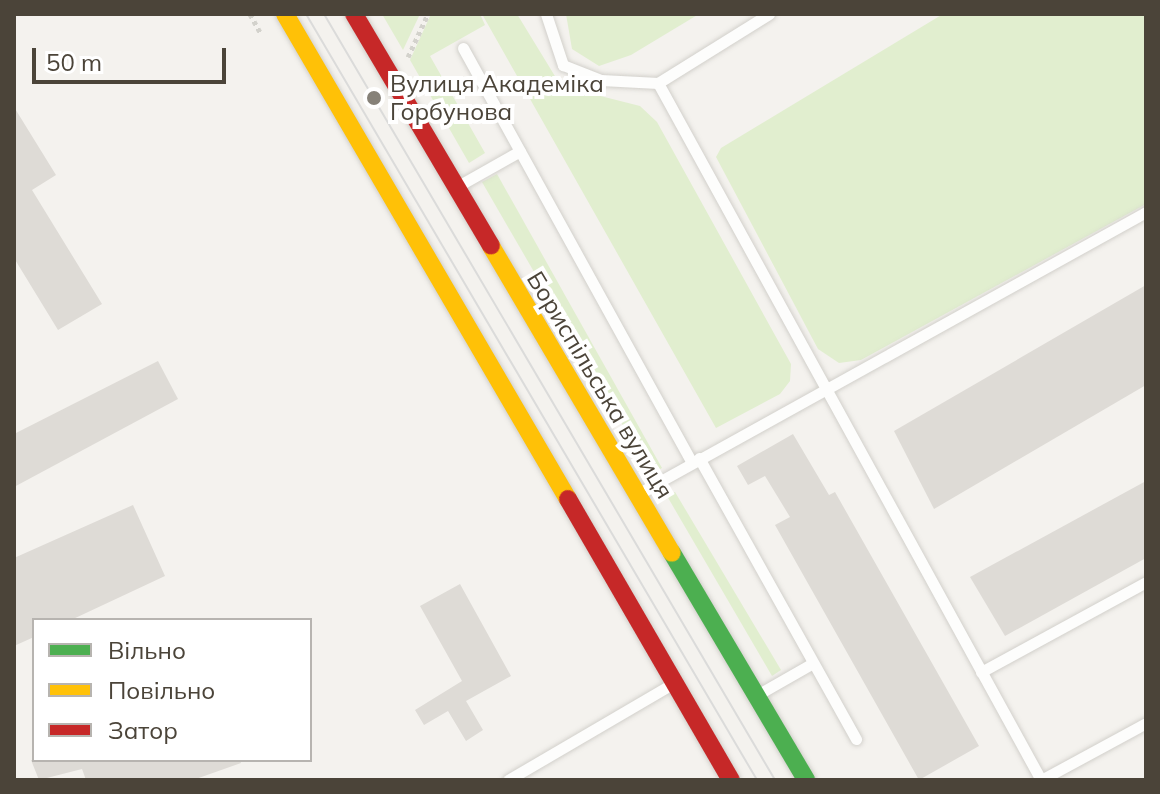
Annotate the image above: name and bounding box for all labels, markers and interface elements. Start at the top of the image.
scale bar [36,32,230,82]
text: 50 m [46,47,102,77]
place label: Вулиця Академіка Горбунова [390,70,604,126]
marker: Вулиця Академіка Горбунова [365,89,383,107]
street label: Бориспільська вулиця [521,266,679,504]
legend [32,618,312,762]
text: Вільно [108,635,186,665]
text: Повільно [108,675,215,705]
text: Затор [108,715,178,745]

